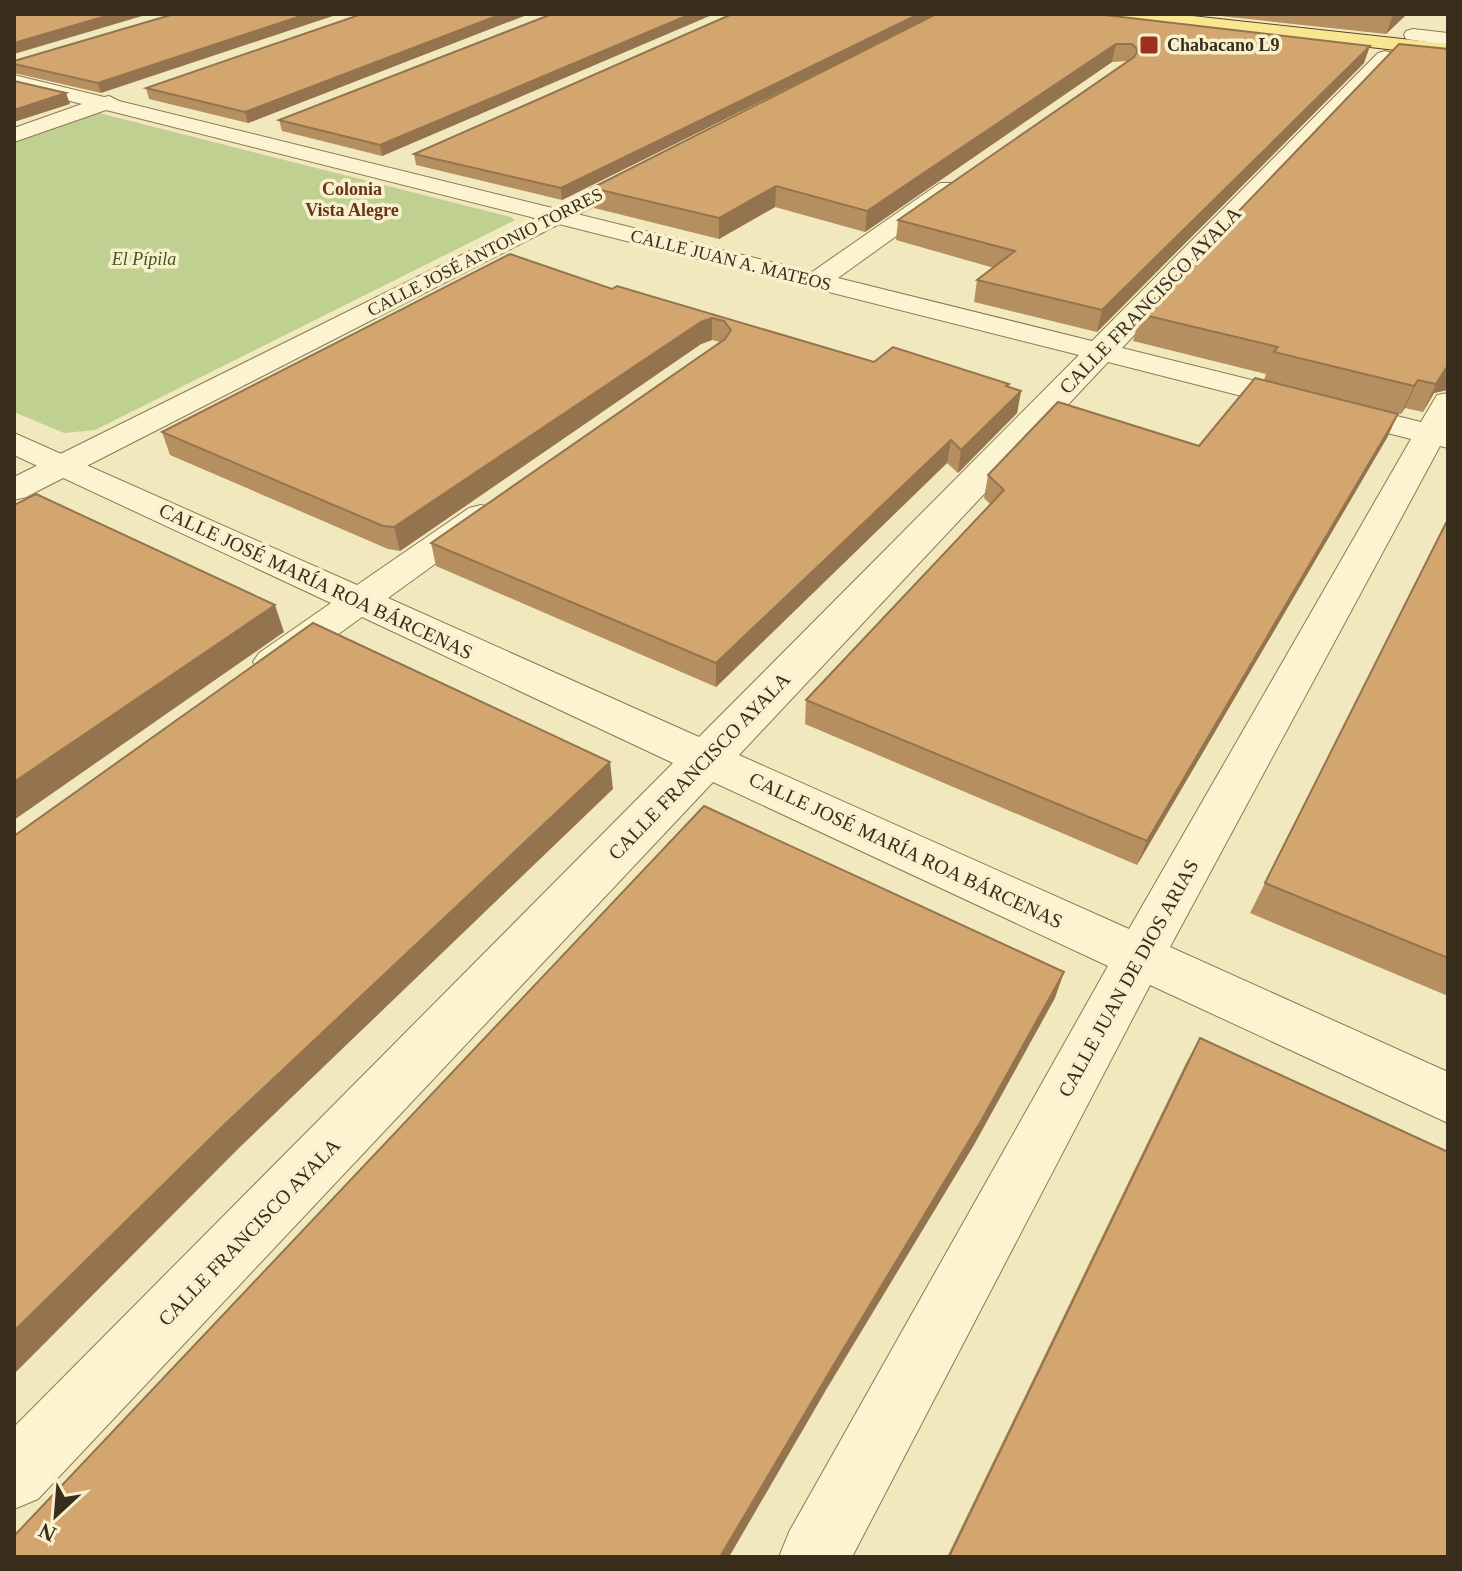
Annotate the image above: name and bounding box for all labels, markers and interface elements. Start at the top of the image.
marker: Chabacano L9 [1138,34,1160,56]
place label: Chabacano L9 [1167,35,1280,55]
district label: Colonia Vista Alegre [305,179,399,220]
street label: CALLE JOSÉ ANTONIO TORRES [363,183,606,320]
street label: CALLE FRANCISCO AYALA [1055,201,1246,398]
street label: CALLE JUAN A. MATEOS [629,225,833,295]
park label: El Pípila [111,249,176,269]
street label: CALLE JOSÉ MARÍA ROA BÁRCENAS [156,498,476,664]
street label: CALLE FRANCISCO AYALA [604,667,795,864]
street label: CALLE JOSÉ MARÍA ROA BÁRCENAS [746,767,1066,933]
street label: CALLE JUAN DE DIOS ARIAS [1053,856,1203,1100]
street label: CALLE FRANCISCO AYALA [154,1133,345,1330]
north arrow [16,1475,96,1555]
text: N [35,1518,60,1547]

